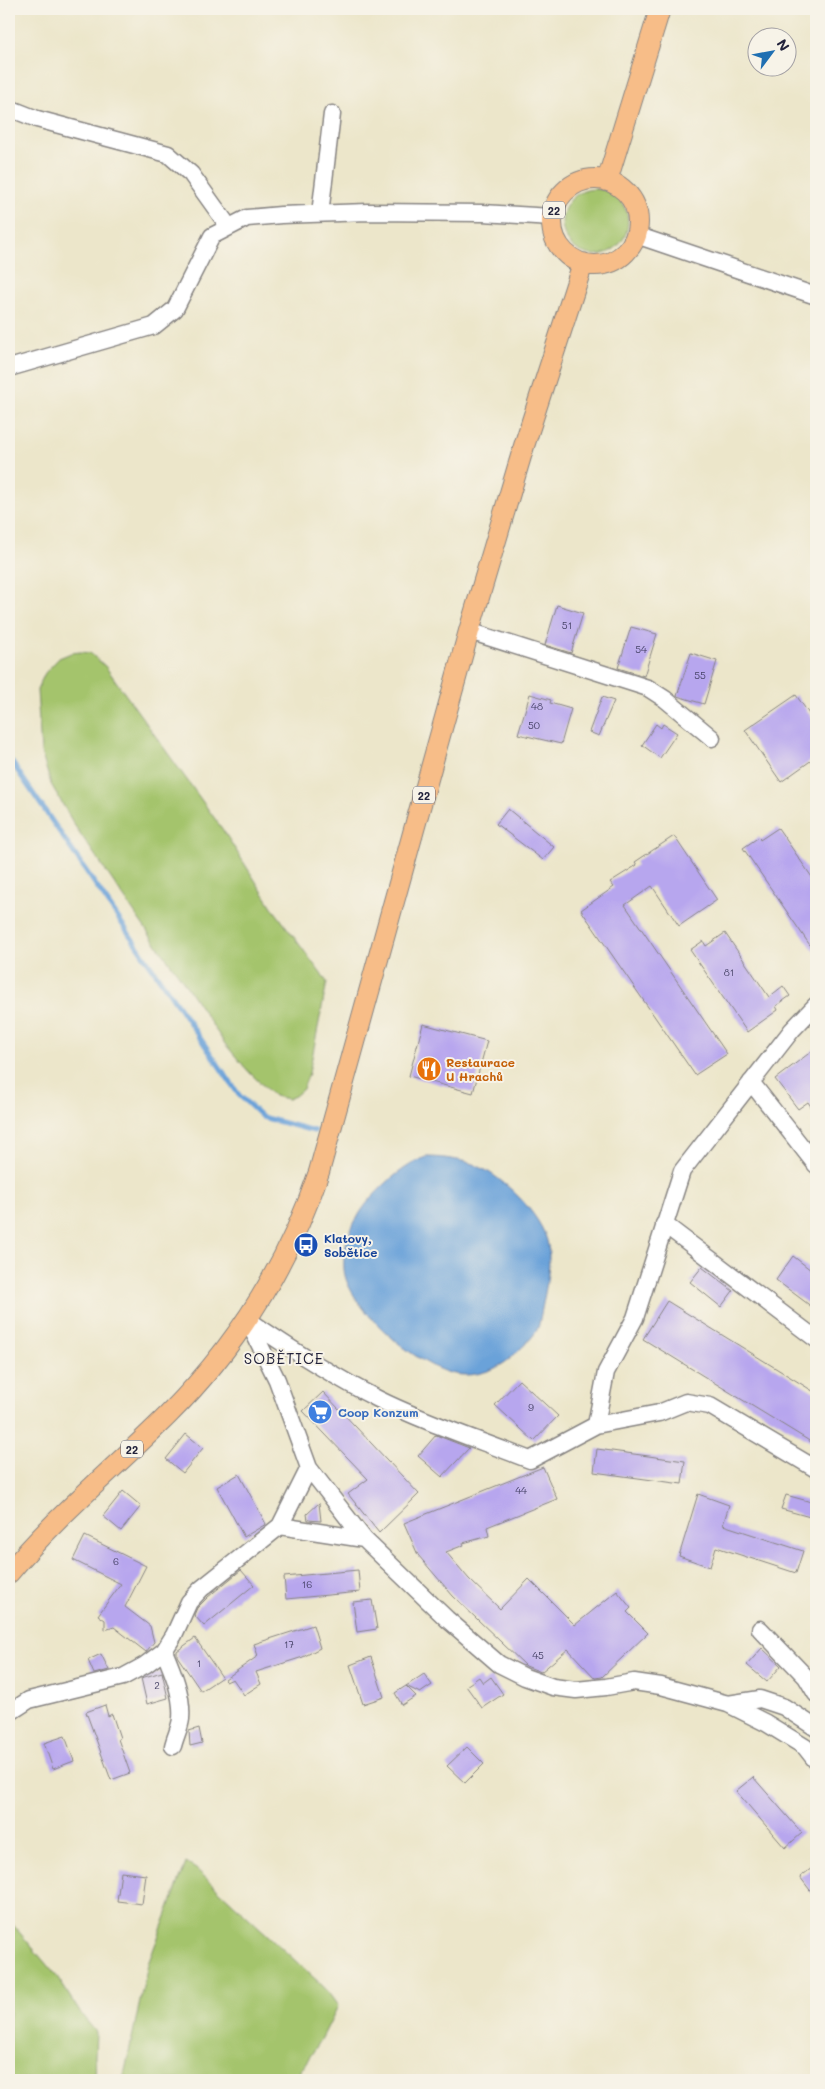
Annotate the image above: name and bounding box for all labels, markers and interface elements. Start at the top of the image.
north arrow [748,28,798,78]
text: N [773,35,794,54]
road number: 22 [543,202,565,218]
house number: 51 [562,618,572,632]
house number: 54 [635,642,647,656]
house number: 55 [694,668,706,682]
house number: 48 [531,699,543,713]
house number: 50 [528,718,540,732]
road number: 22 [413,786,435,804]
house number: 81 [724,965,734,979]
place label: Restaurace U Hrachů [446,1054,515,1084]
restaurant icon: Restaurace U Hrachů [416,1056,442,1082]
place label: Klatovy, Sobětice [324,1230,377,1260]
bus stop icon: Klatovy, Sobětice [293,1232,319,1258]
district label: SOBĚTICE [244,1348,324,1368]
supermarket icon: Coop Konzum [307,1399,333,1425]
house number: 9 [528,1400,534,1414]
place label: Coop Konzum [338,1404,419,1420]
road number: 22 [121,1440,143,1458]
house number: 44 [515,1483,527,1497]
house number: 6 [113,1554,119,1568]
house number: 16 [302,1577,312,1591]
house number: 17 [284,1637,294,1651]
house number: 45 [532,1648,544,1662]
house number: 1 [197,1656,201,1670]
house number: 2 [154,1678,160,1692]

